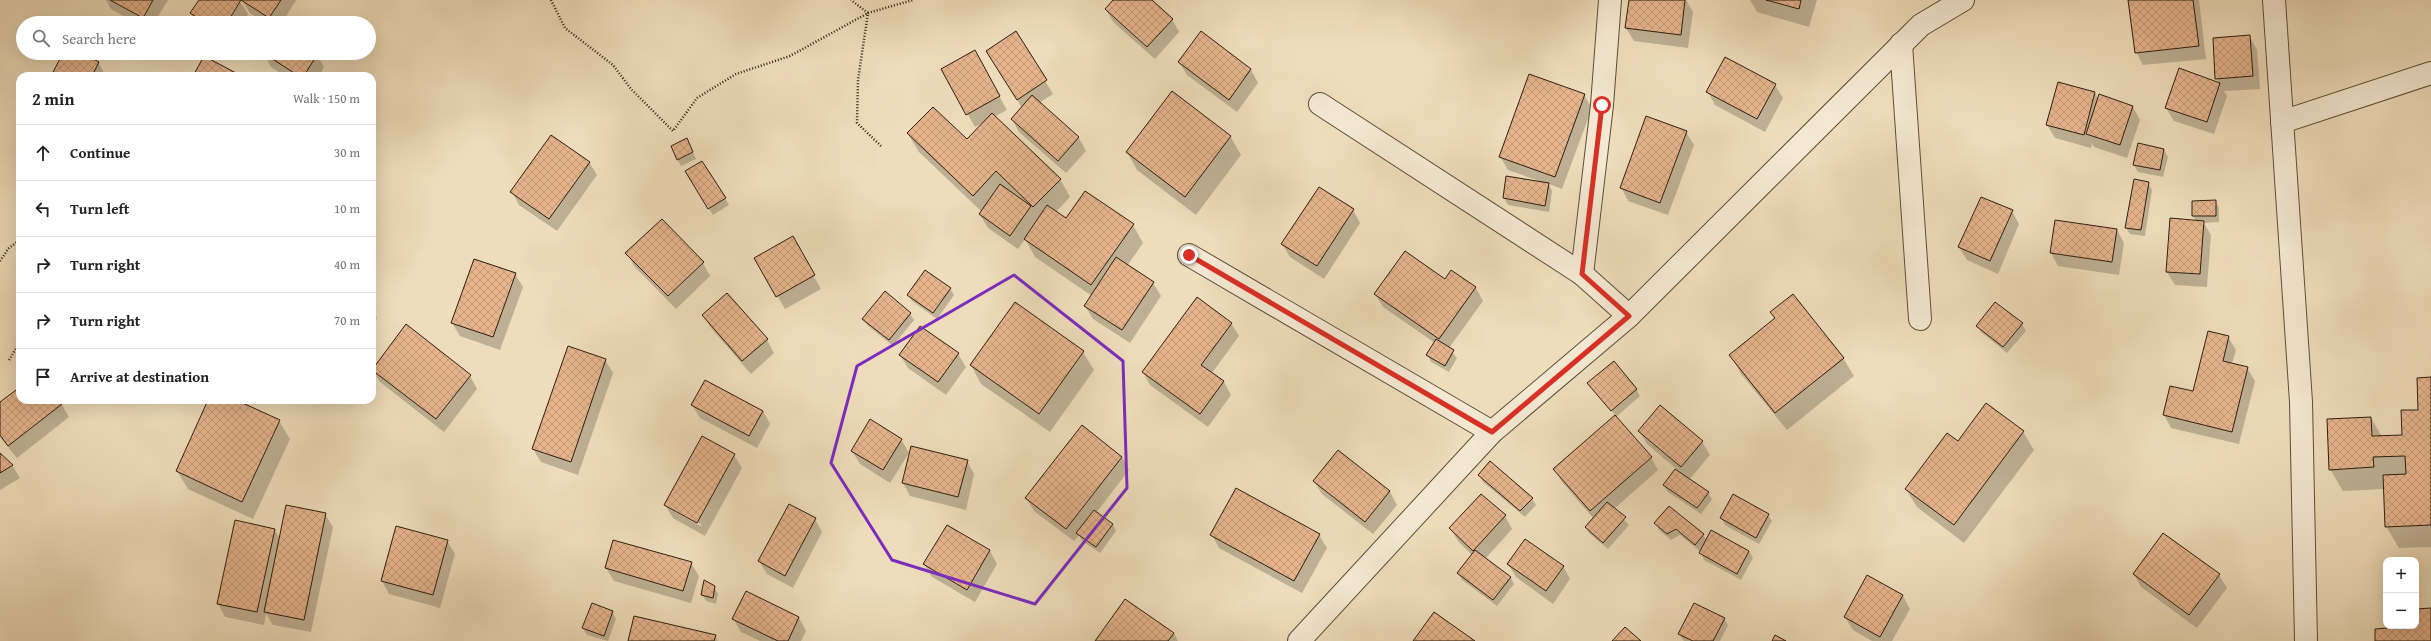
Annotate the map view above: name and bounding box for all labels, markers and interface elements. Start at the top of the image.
search box [16,16,376,60]
icon: search [30,27,52,49]
text: Search here [62,28,136,49]
text: 2 min [32,86,74,111]
text: Walk · 150 m [293,89,360,108]
route start [1593,96,1611,114]
icon: ahead [32,142,54,164]
text: Continue [70,142,131,163]
text: 30 m [334,143,360,162]
icon: left [32,198,54,220]
text: Turn left [70,198,129,219]
text: 10 m [334,199,360,218]
route end [1180,246,1198,264]
icon: right [32,254,54,276]
text: Turn right [70,254,141,275]
text: 40 m [334,255,360,274]
icon: right [32,310,54,332]
text: Turn right [70,310,141,331]
text: 70 m [334,311,360,330]
icon: arrive [32,366,54,388]
text: Arrive at destination [70,366,209,387]
map controls [2383,557,2419,629]
button: + [2383,557,2419,593]
button: − [2383,593,2419,629]

